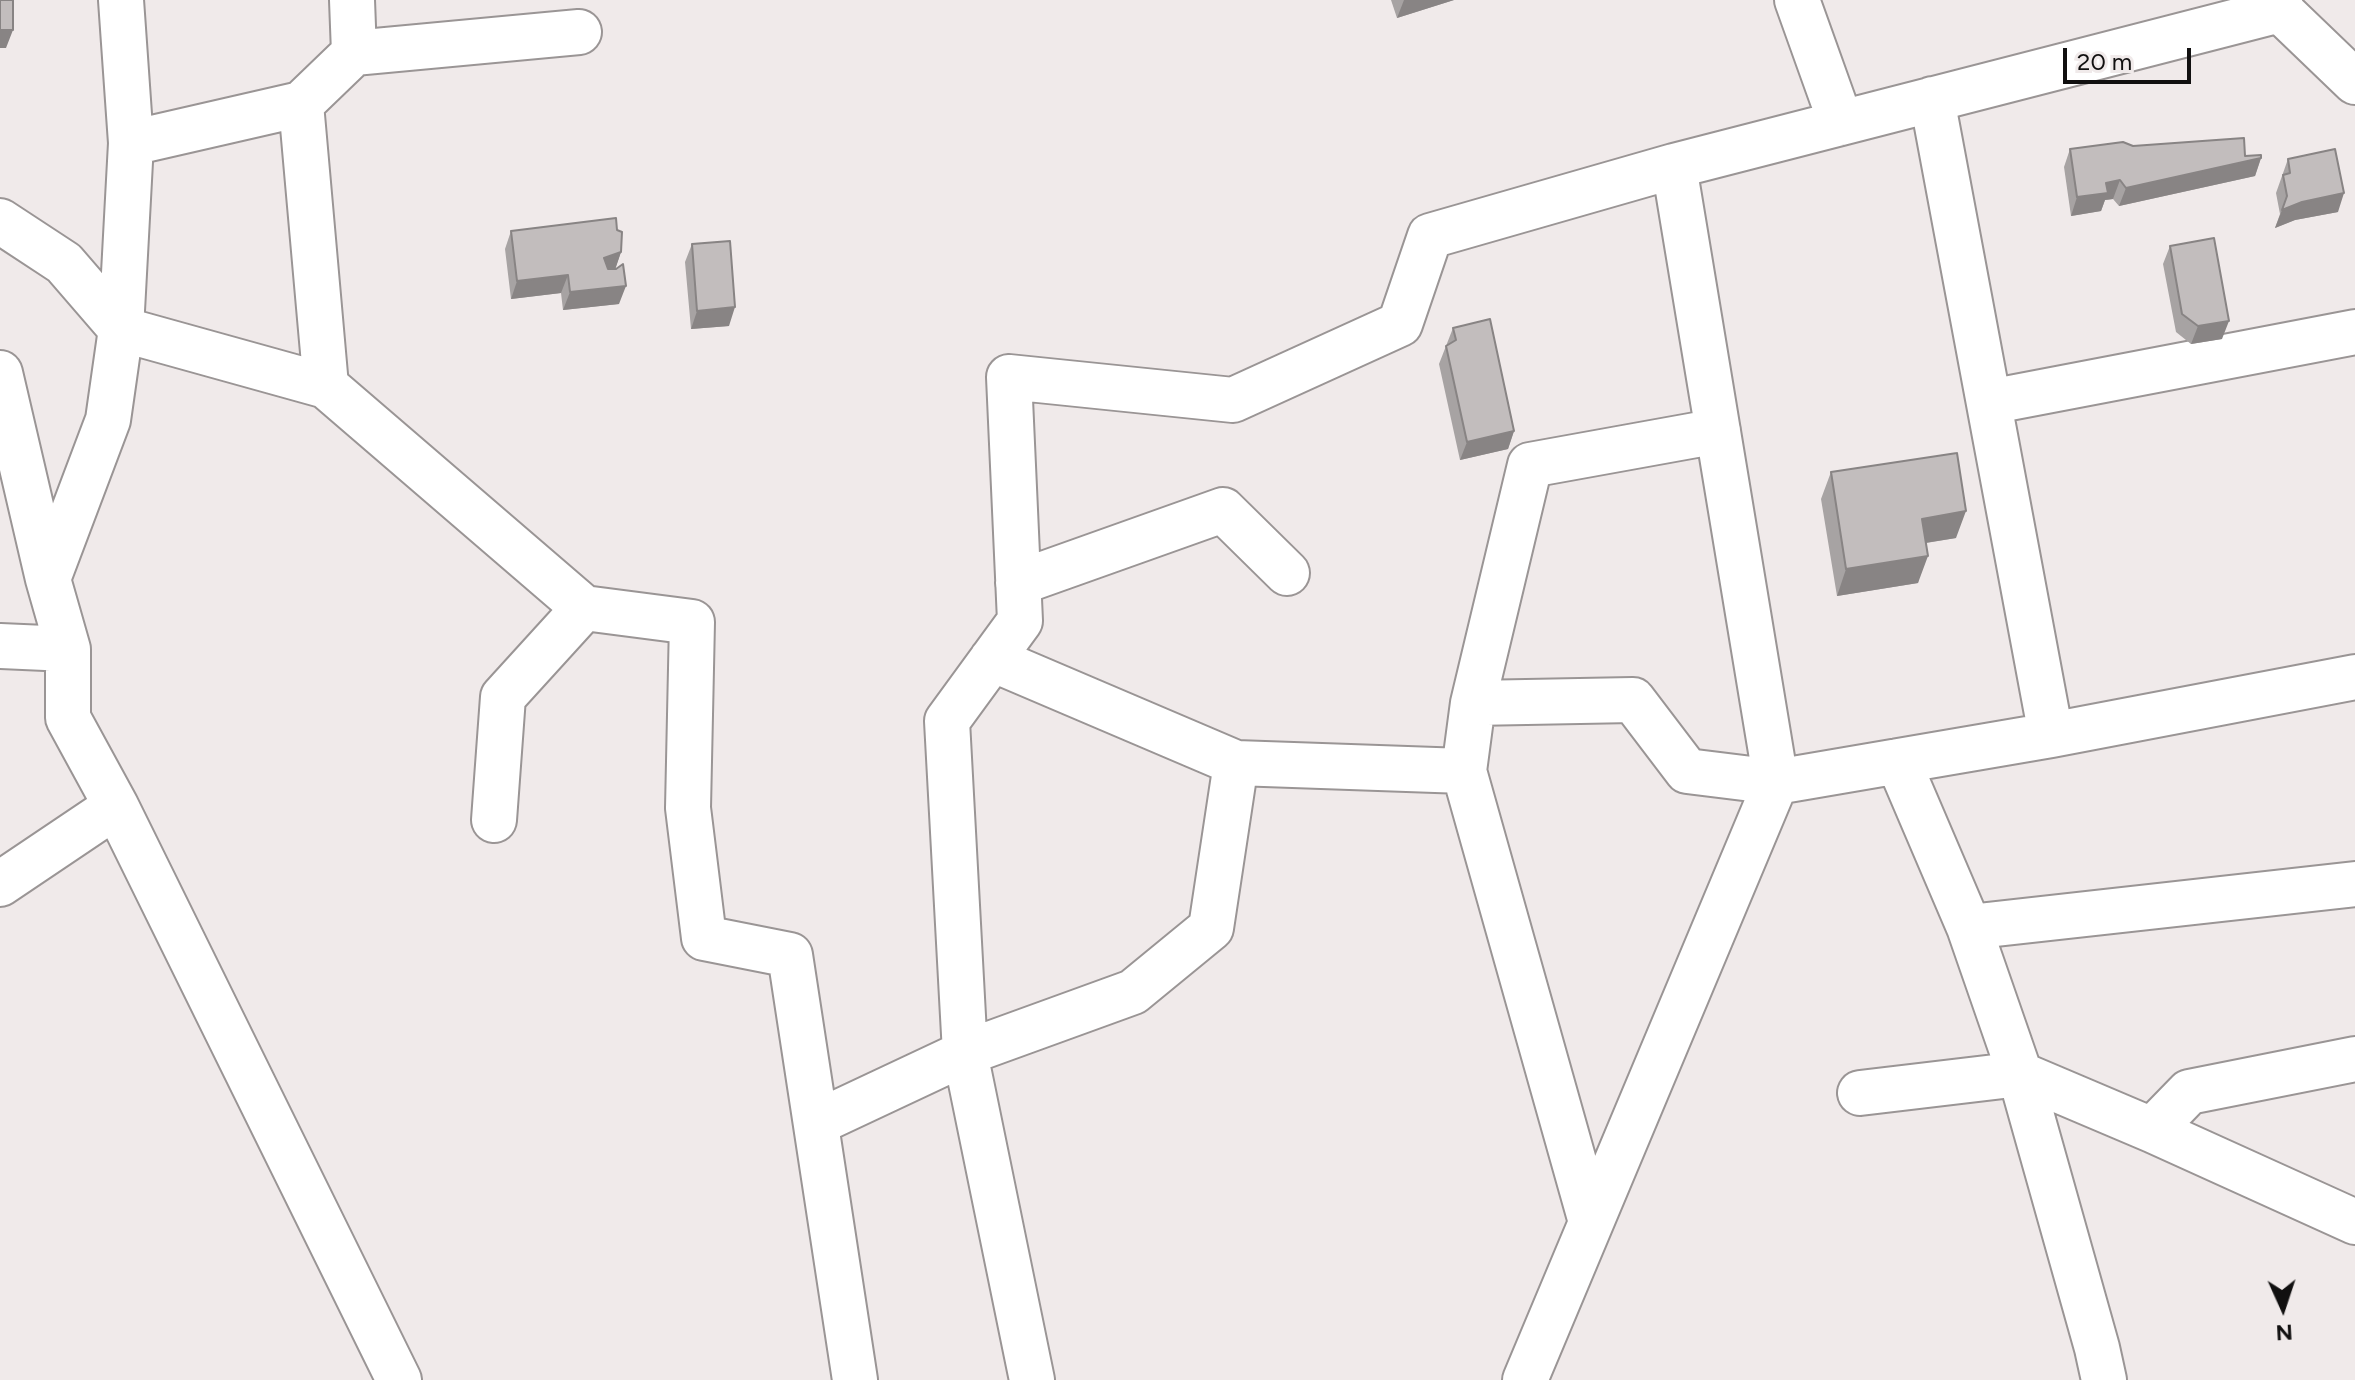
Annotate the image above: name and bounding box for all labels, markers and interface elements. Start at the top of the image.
scale bar [2067,32,2195,82]
text: 20 m [2077,47,2132,76]
north arrow [2243,1268,2323,1348]
text: N [2275,1319,2293,1346]

